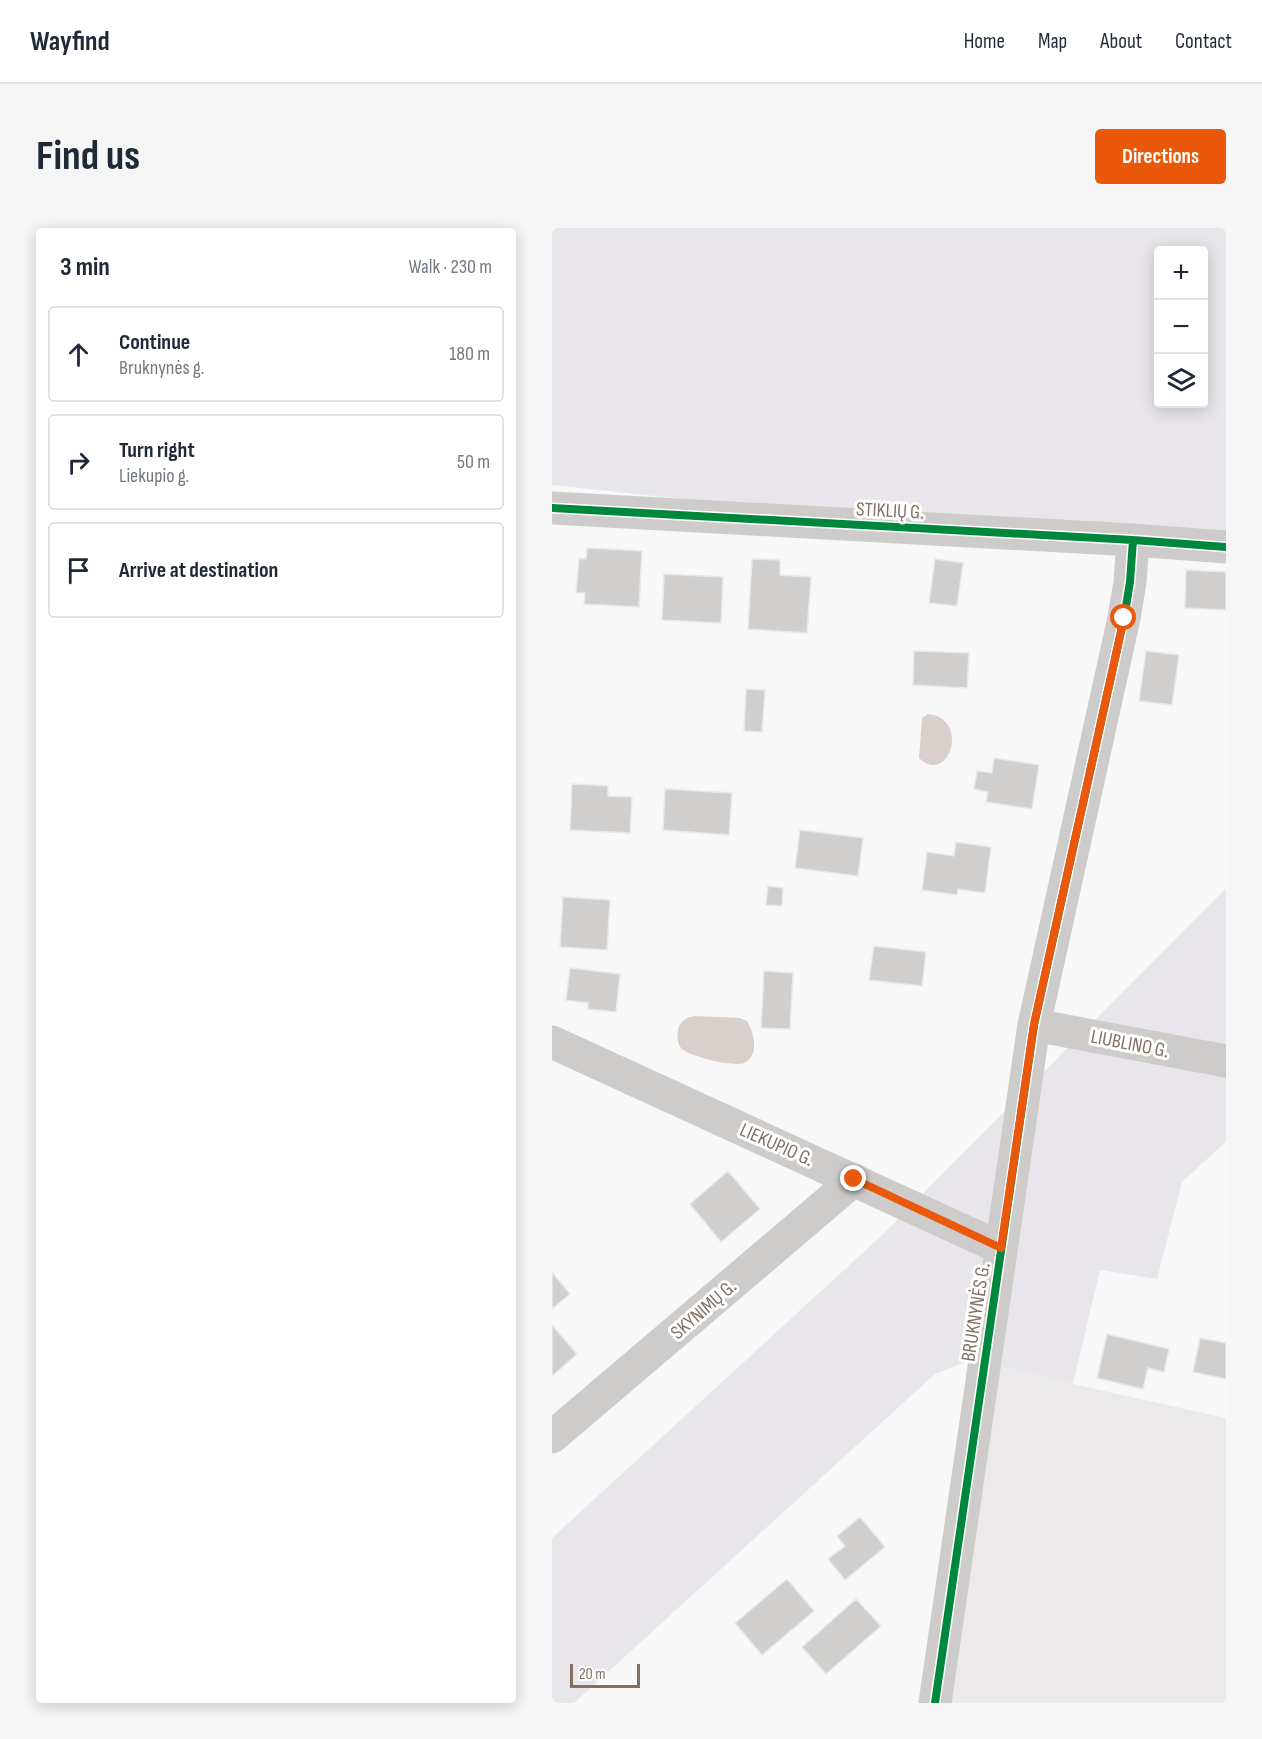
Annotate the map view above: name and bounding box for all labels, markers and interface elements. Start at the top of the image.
text: Wayfind [30,25,110,58]
text: Home [964,29,1005,54]
text: Map [1038,29,1067,54]
text: About [1100,29,1142,54]
text: Contact [1175,29,1232,54]
button: Directions [1095,129,1226,184]
text: Find us [36,131,140,182]
map controls [1154,246,1208,408]
button: + [1154,246,1208,300]
text: 3 min [60,252,110,283]
text: Walk · 230 m [409,255,492,279]
button: − [1154,300,1208,354]
text: Continue [119,329,190,356]
icon: ahead [62,338,95,371]
text: 180 m [449,342,490,366]
button: layers [1154,354,1208,408]
text: Bruknynės g. [119,356,205,380]
text: Turn right [119,437,195,464]
icon: right [62,446,95,479]
text: 50 m [457,450,490,474]
text: Liekupio g. [119,464,189,488]
street label: STIKLIŲ G. [855,497,924,525]
icon: arrive [62,554,95,587]
text: Arrive at destination [119,557,278,584]
route start [1110,604,1136,630]
street label: LIUBLINO G. [1089,1025,1171,1063]
street label: LIEKUPIO G. [736,1118,817,1172]
route end [840,1165,866,1191]
street label: BRUKNYNĖS G. [956,1261,996,1363]
street label: SKYNIMŲ G. [666,1275,741,1345]
scale bar [570,1661,640,1688]
text: 20 m [579,1665,606,1684]

